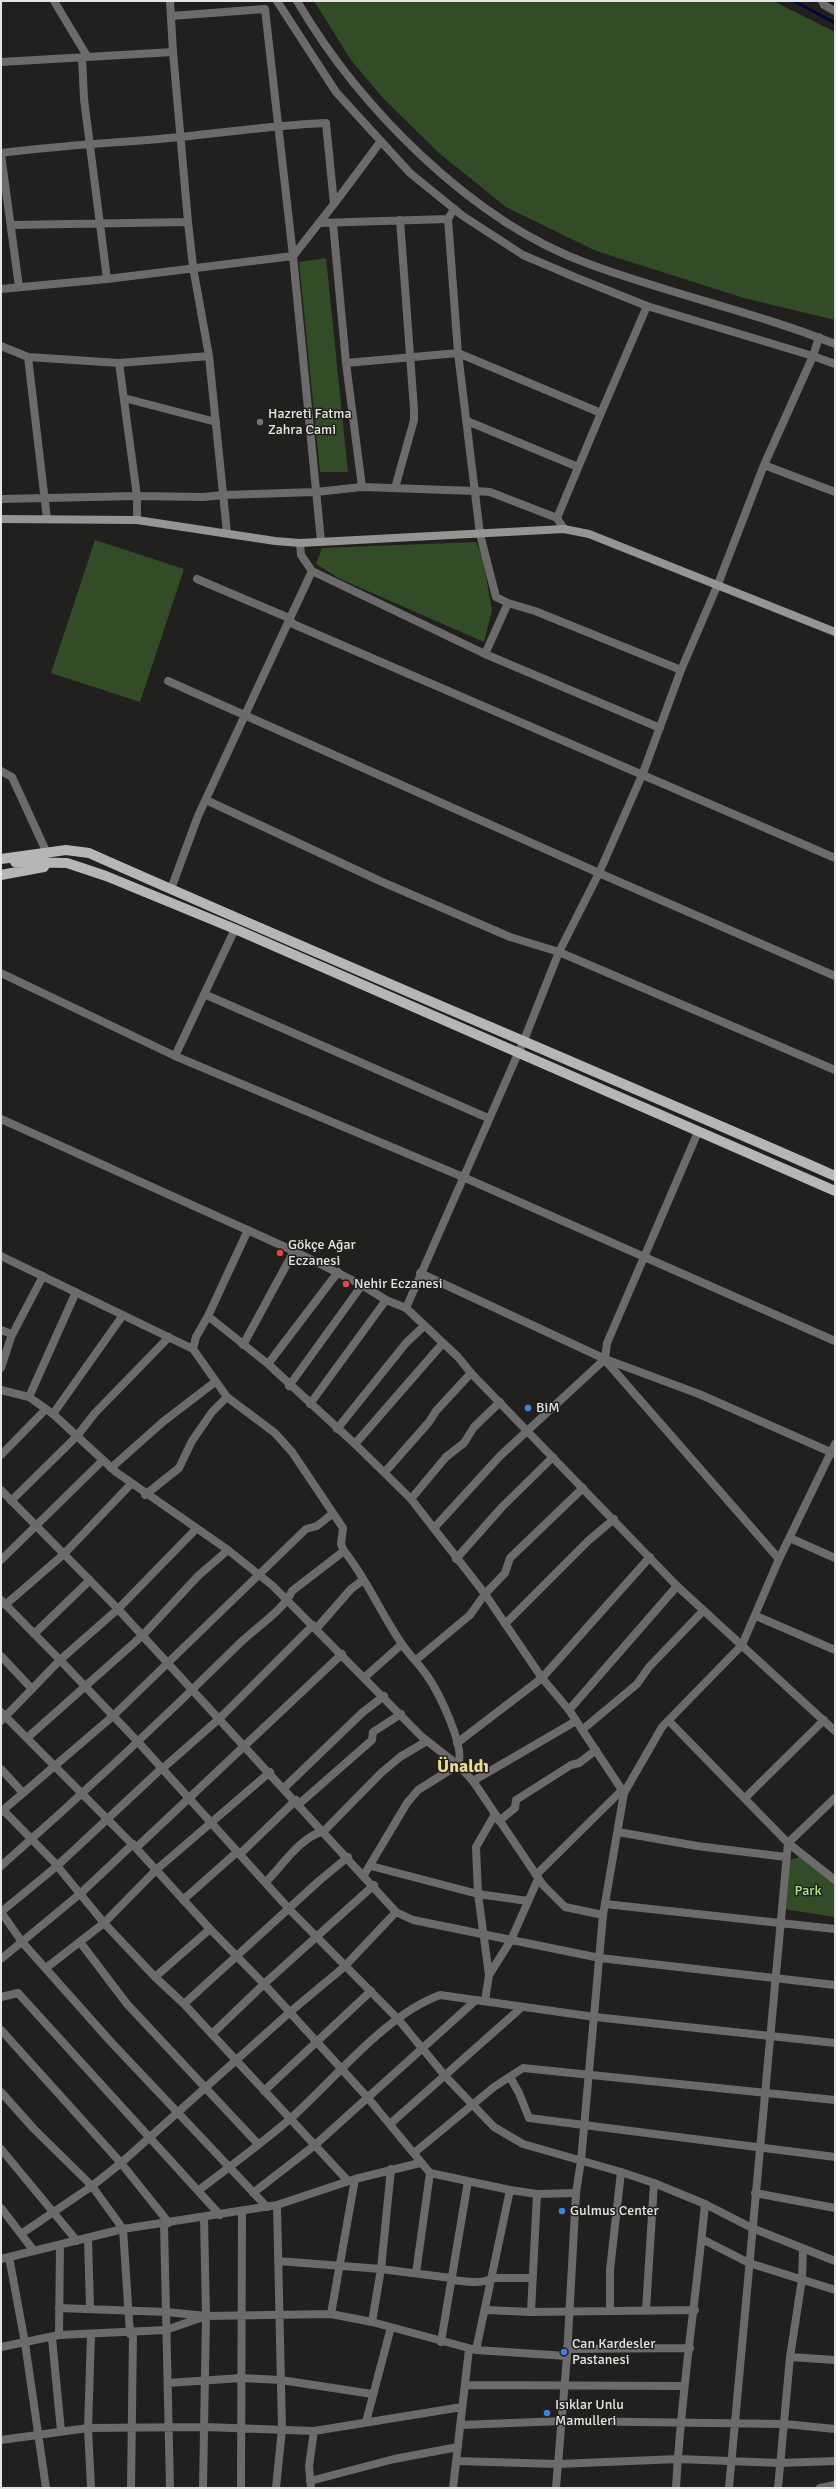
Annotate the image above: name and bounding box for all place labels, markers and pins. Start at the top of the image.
place label: Hazreti Fatma Zahra Cami [268,406,352,438]
marker: Hazreti Fatma Zahra Cami [255,417,265,427]
place label: Gökçe Ağar Eczanesi [288,1237,356,1270]
marker: Gökçe Ağar Eczanesi [275,1248,285,1258]
place label: Nehir Eczanesi [354,1276,442,1292]
marker: Nehir Eczanesi [341,1279,351,1289]
place label: BiM [536,1400,560,1416]
marker: BiM [523,1403,533,1413]
place label: Gulmus Center [570,2203,659,2219]
marker: Gulmus Center [557,2206,567,2216]
place label: Can Kardesler Pastanesi [572,2336,655,2368]
marker: Can Kardesler Pastanesi [559,2347,569,2357]
place label: Isıklar Unlu Mamulleri [555,2397,624,2430]
marker: Isıklar Unlu Mamulleri [542,2408,552,2418]

